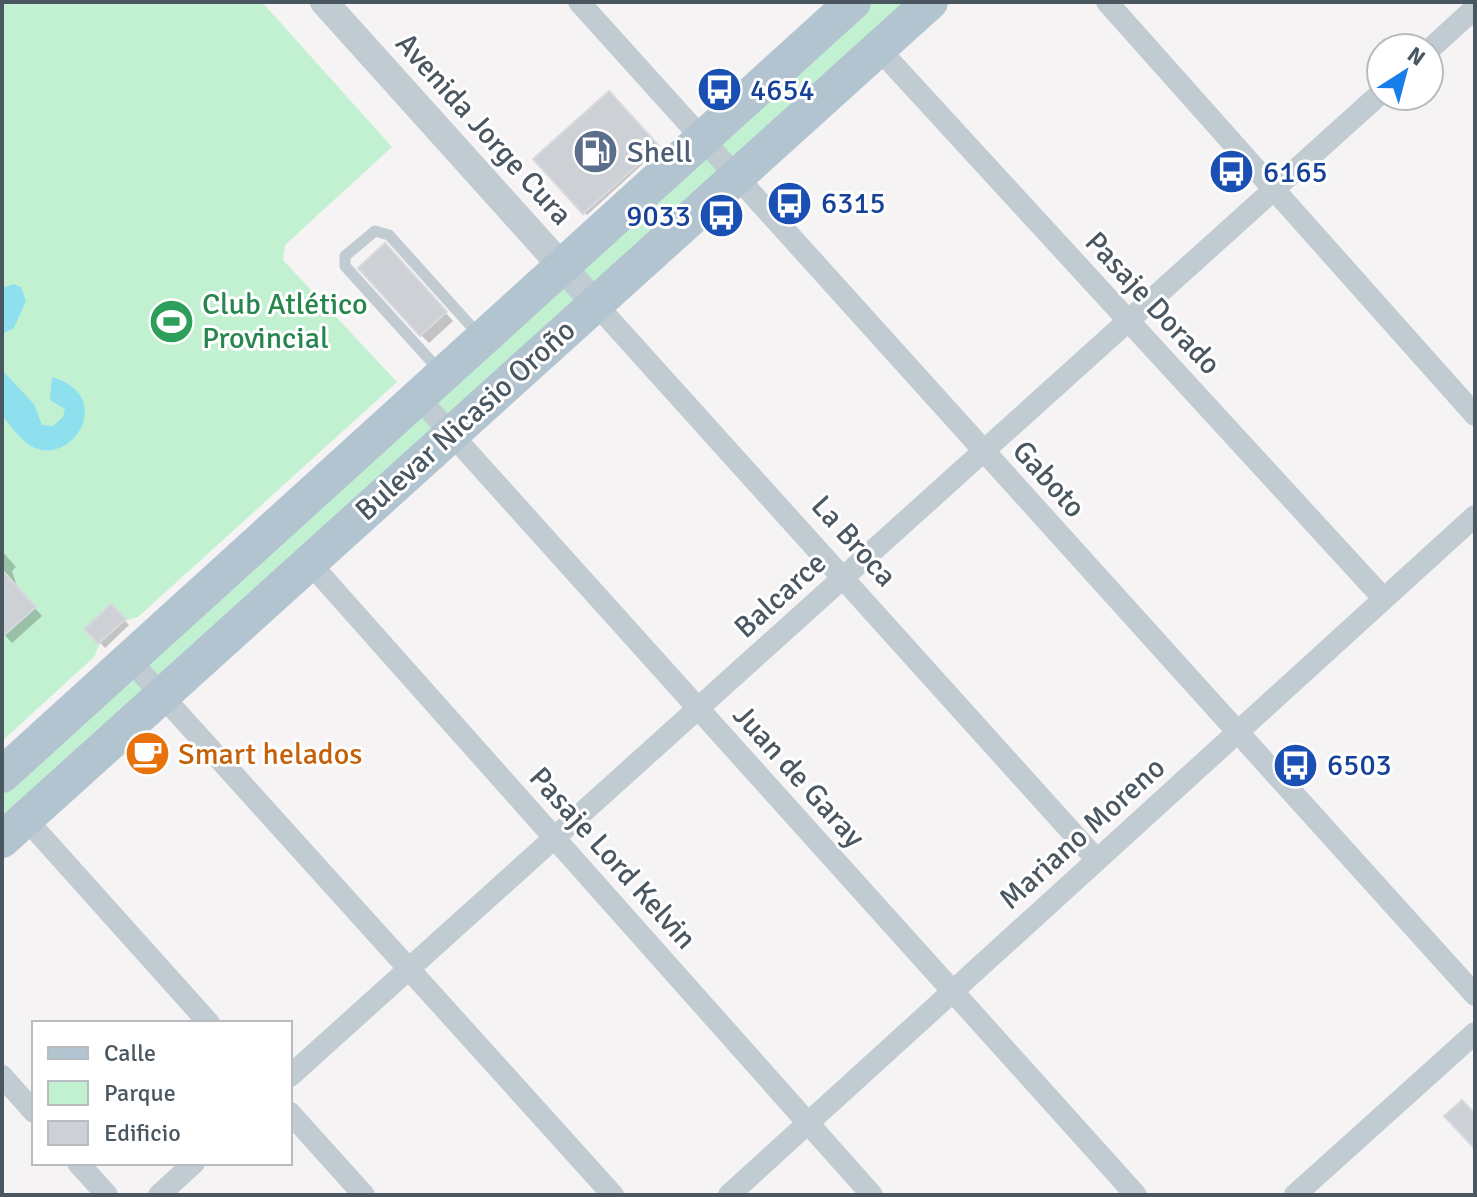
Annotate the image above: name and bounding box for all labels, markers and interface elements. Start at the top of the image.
street label: Avenida Jorge Cura [388,26,580,233]
north arrow [1365,32,1445,112]
text: N [1402,41,1431,72]
bus stop icon: 4654 [695,66,743,114]
place label: 4654 [750,72,815,109]
fuel station icon: Shell [572,128,620,176]
place label: Shell [627,134,692,171]
bus stop icon: 6165 [1208,148,1256,196]
place label: 6165 [1263,154,1328,191]
bus stop icon: 6315 [766,179,814,227]
place label: 6315 [821,185,886,222]
bus stop icon: 9033 [698,192,746,240]
place label: 9033 [626,198,691,235]
street label: Pasaje Dorado [1077,224,1228,383]
place label: Club Atlético Provincial [202,286,368,357]
sports icon: Club Atlético Provincial [147,297,195,345]
street label: Bulevar Nicasio Oroño [348,312,583,529]
street label: Gaboto [1004,433,1093,526]
street label: La Broca [803,488,904,595]
street label: Balcarce [727,545,834,646]
street label: Juan de Garay [725,697,873,856]
cafe icon: Smart helados [123,730,171,778]
place label: Smart helados [178,736,362,773]
bus stop icon: 6503 [1272,741,1320,789]
place label: 6503 [1327,747,1392,784]
street label: Mariano Moreno [992,749,1173,917]
street label: Pasaje Lord Kelvin [521,760,704,957]
legend [32,1021,292,1165]
text: Calle [104,1038,156,1068]
text: Parque [104,1078,176,1108]
text: Edificio [104,1118,181,1148]

